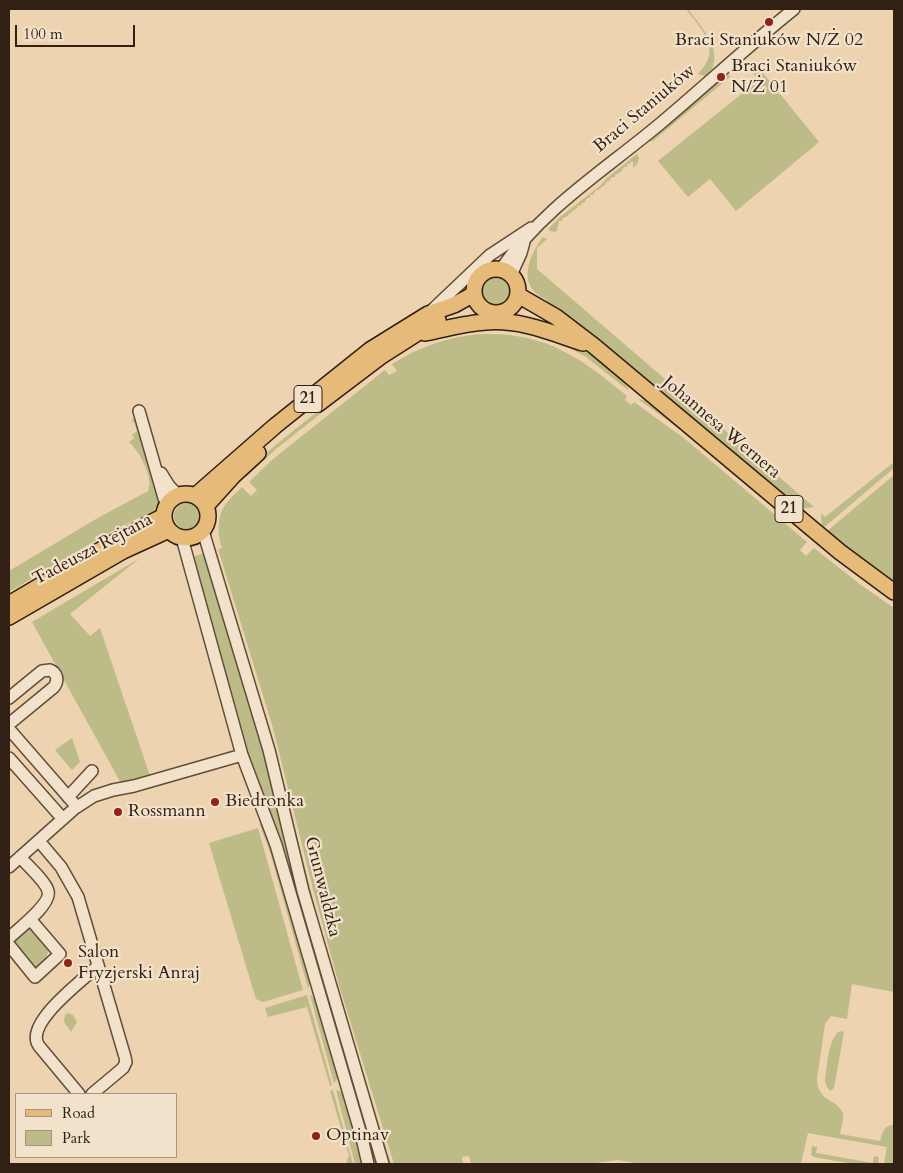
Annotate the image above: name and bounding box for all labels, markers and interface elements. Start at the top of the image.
scale bar [18,15,138,47]
marker: Braci Staniuków N/Ż 02 [763,16,775,28]
text: 100 m [23,24,63,44]
place label: Braci Staniuków N/Ż 02 [675,30,863,52]
place label: Braci Staniuków N/Ż 01 [731,56,857,98]
street label: Braci Staniuków [590,60,700,158]
marker: Braci Staniuków N/Ż 01 [715,71,727,83]
street label: Johannesa Wernera [657,372,785,484]
road number: 21 [294,386,322,412]
road number: 21 [775,496,803,522]
street label: Tadeusza Rejtana [29,509,157,591]
place label: Biedronka [225,791,304,813]
marker: Biedronka [209,796,221,808]
place label: Rossmann [128,801,206,823]
marker: Rossmann [112,806,124,818]
street label: Grunwaldzka [299,835,345,939]
place label: Salon Fryzjerski Anraj [78,942,200,984]
marker: Salon Fryzjerski Anraj [62,957,74,969]
legend [15,1093,178,1158]
text: Road [62,1103,95,1123]
place label: Optinav [326,1125,389,1147]
text: Park [62,1128,91,1148]
marker: Optinav [310,1130,322,1142]

